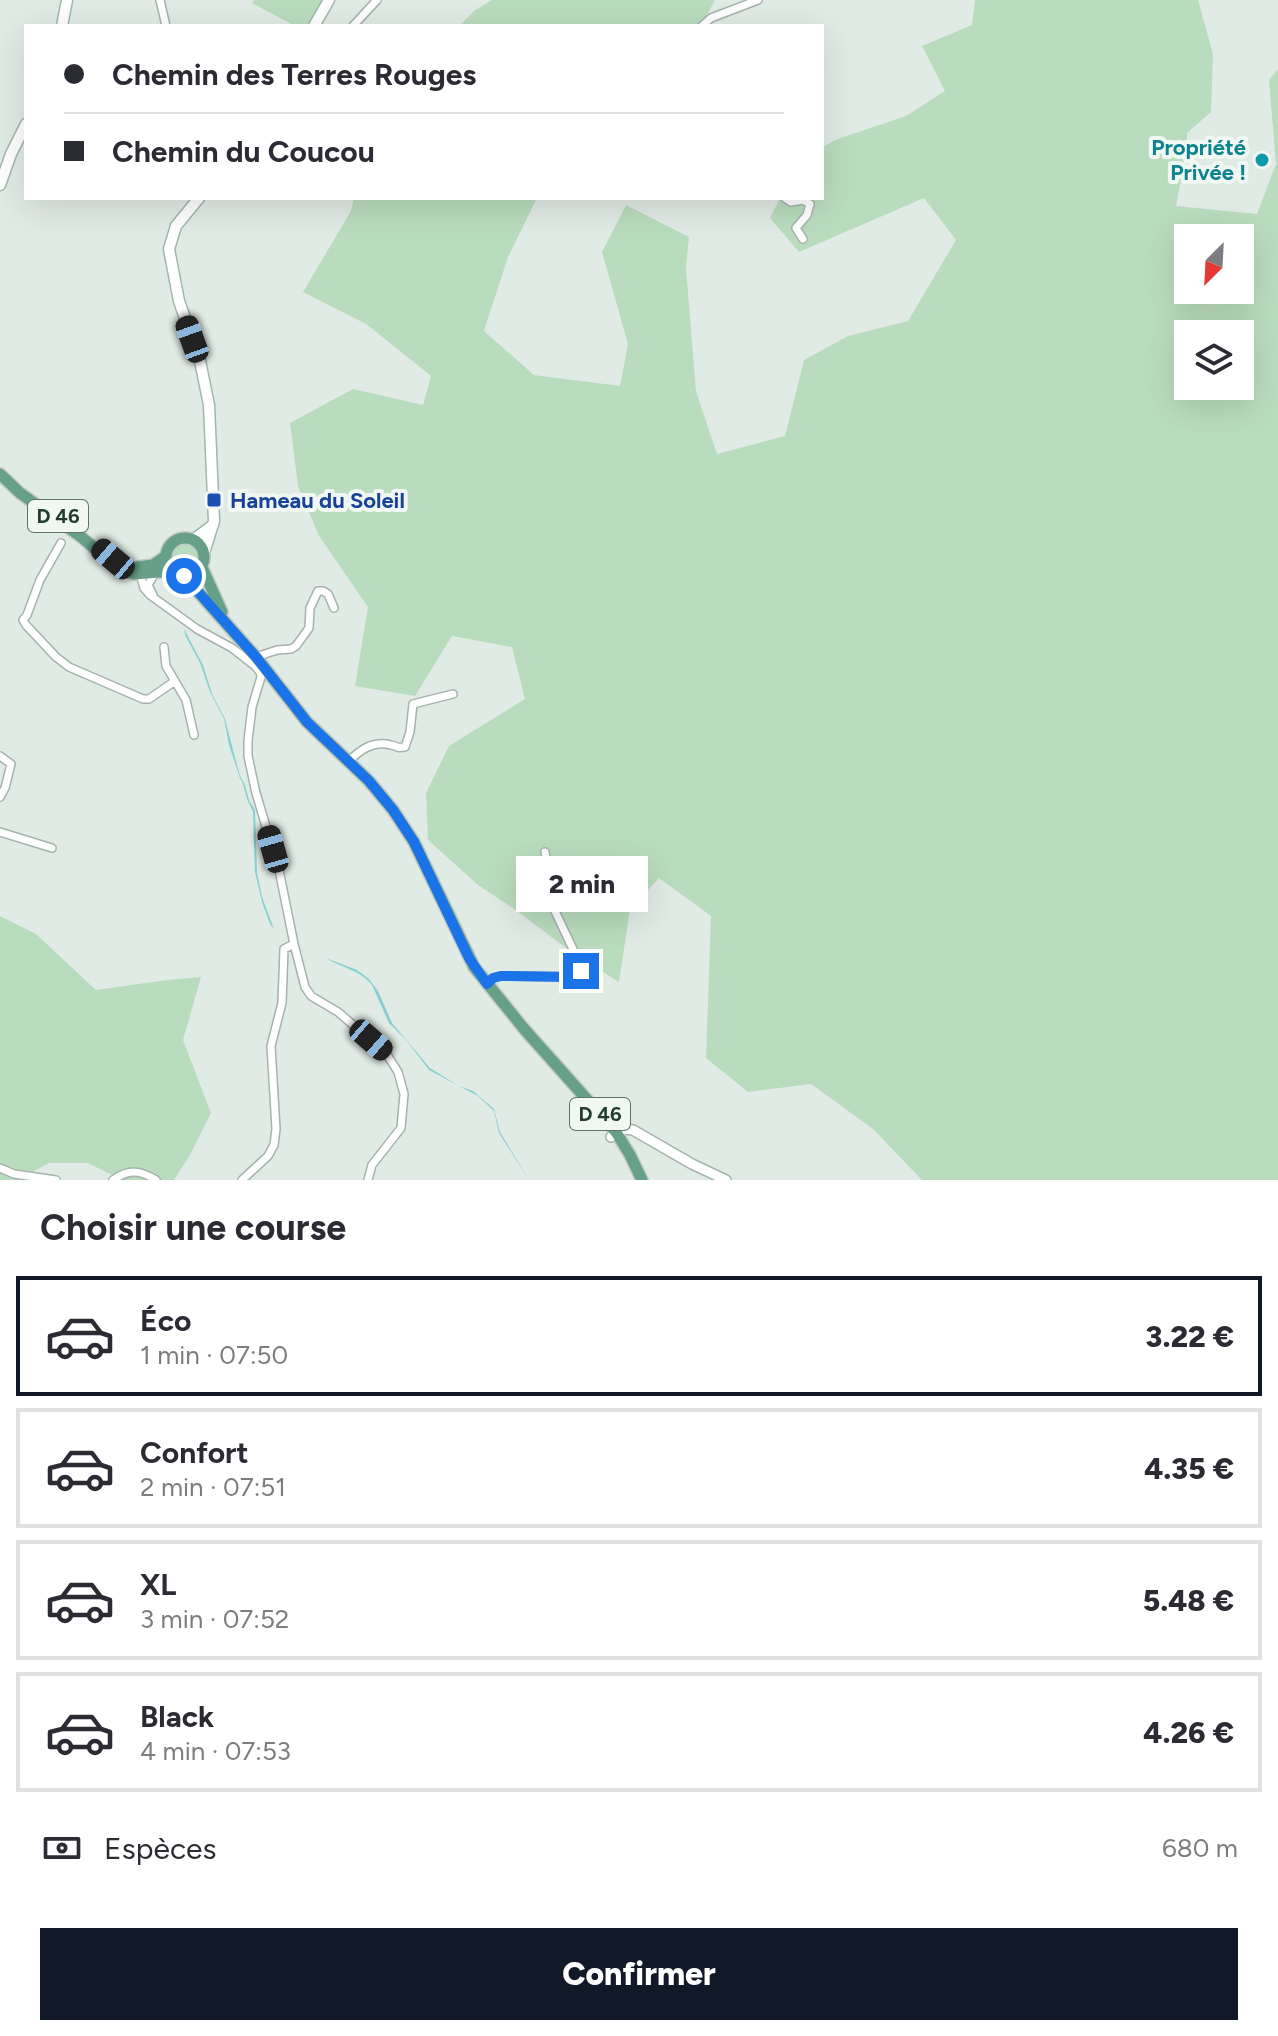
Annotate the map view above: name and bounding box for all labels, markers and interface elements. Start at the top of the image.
text: Chemin des Terres Rouges [112,56,476,93]
text: Chemin du Coucou [112,133,375,170]
place label: Propriété Privée ! [1151,134,1246,186]
marker: Propriété Privée ! [1253,151,1271,169]
north arrow [1174,224,1254,304]
map controls [1174,224,1254,400]
car [173,312,211,366]
button: layers [1174,320,1254,400]
place label: Hameau du Soleil [230,487,405,514]
marker: Hameau du Soleil [205,491,223,509]
road number: D 46 [28,500,88,532]
car [87,534,139,584]
route start [166,558,202,594]
car [255,823,291,875]
callout: 2 min [515,855,647,911]
text: 2 min [549,868,615,900]
route end [563,953,599,989]
car [345,1015,397,1065]
road number: D 46 [570,1098,630,1130]
text: Choisir une course [40,1206,346,1249]
icon: car [44,1300,116,1372]
text: Éco [140,1302,191,1339]
text: 3.22 € [1146,1318,1234,1355]
text: 1 min · 07:50 [140,1339,288,1371]
icon: car [44,1432,116,1504]
text: Confort [140,1434,249,1471]
text: 4.35 € [1144,1450,1234,1487]
text: 2 min · 07:51 [140,1471,286,1503]
icon: car [44,1564,116,1636]
text: XL [140,1566,176,1603]
text: 5.48 € [1143,1582,1234,1619]
text: 3 min · 07:52 [140,1603,289,1635]
icon: car [44,1696,116,1768]
text: Black [140,1698,214,1735]
text: 4.26 € [1143,1714,1234,1751]
text: 4 min · 07:53 [140,1735,291,1767]
icon: cash [40,1826,84,1870]
text: Espèces [104,1830,216,1867]
text: 680 m [1162,1832,1238,1864]
button: Confirmer [40,1928,1238,2020]

